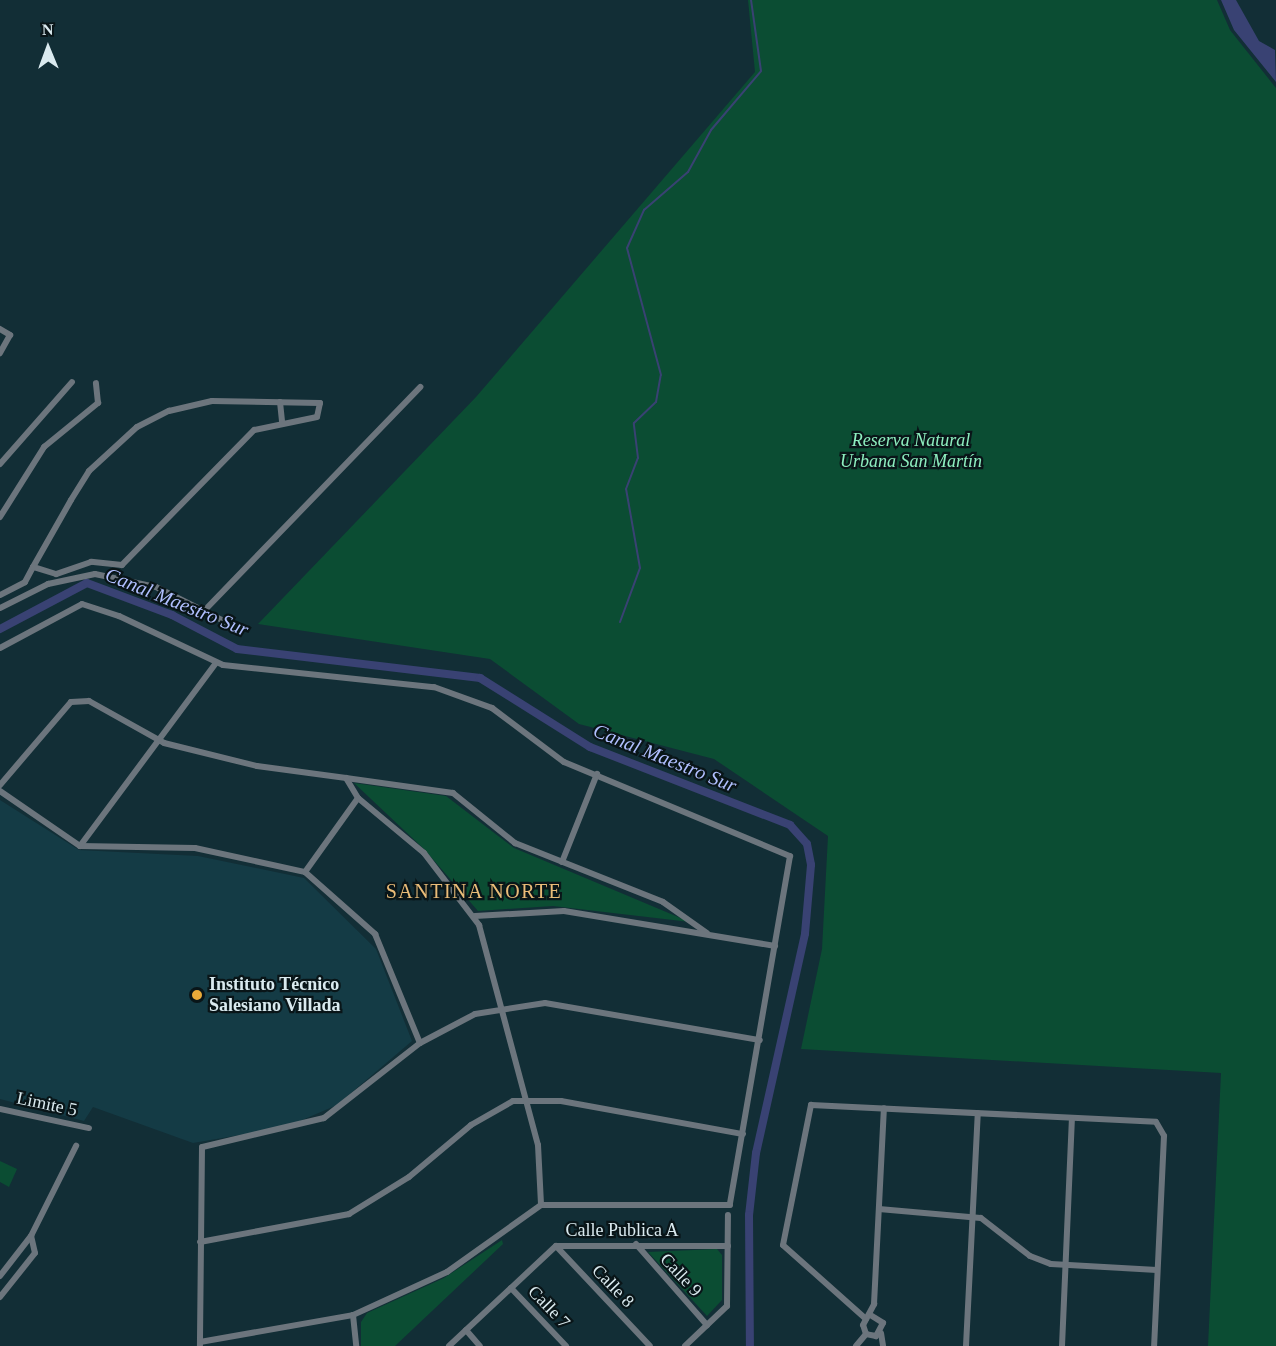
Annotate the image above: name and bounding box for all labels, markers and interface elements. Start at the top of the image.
north arrow [18,18,78,78]
text: N [42,21,54,38]
park label: Reserva Natural Urbana San Martín [840,430,982,472]
water label: Canal Maestro Sur [102,562,252,642]
water label: Canal Maestro Sur [590,718,740,798]
district label: SANTINA NORTE [385,879,563,903]
place label: Instituto Técnico Salesiano Villada [209,974,341,1016]
marker: Instituto Técnico Salesiano Villada [190,988,204,1002]
street label: Limite 5 [15,1087,79,1121]
street label: Calle Publica A [565,1219,679,1241]
street label: Calle 9 [656,1249,706,1301]
street label: Calle 8 [587,1260,639,1312]
street label: Calle 7 [523,1281,575,1333]

